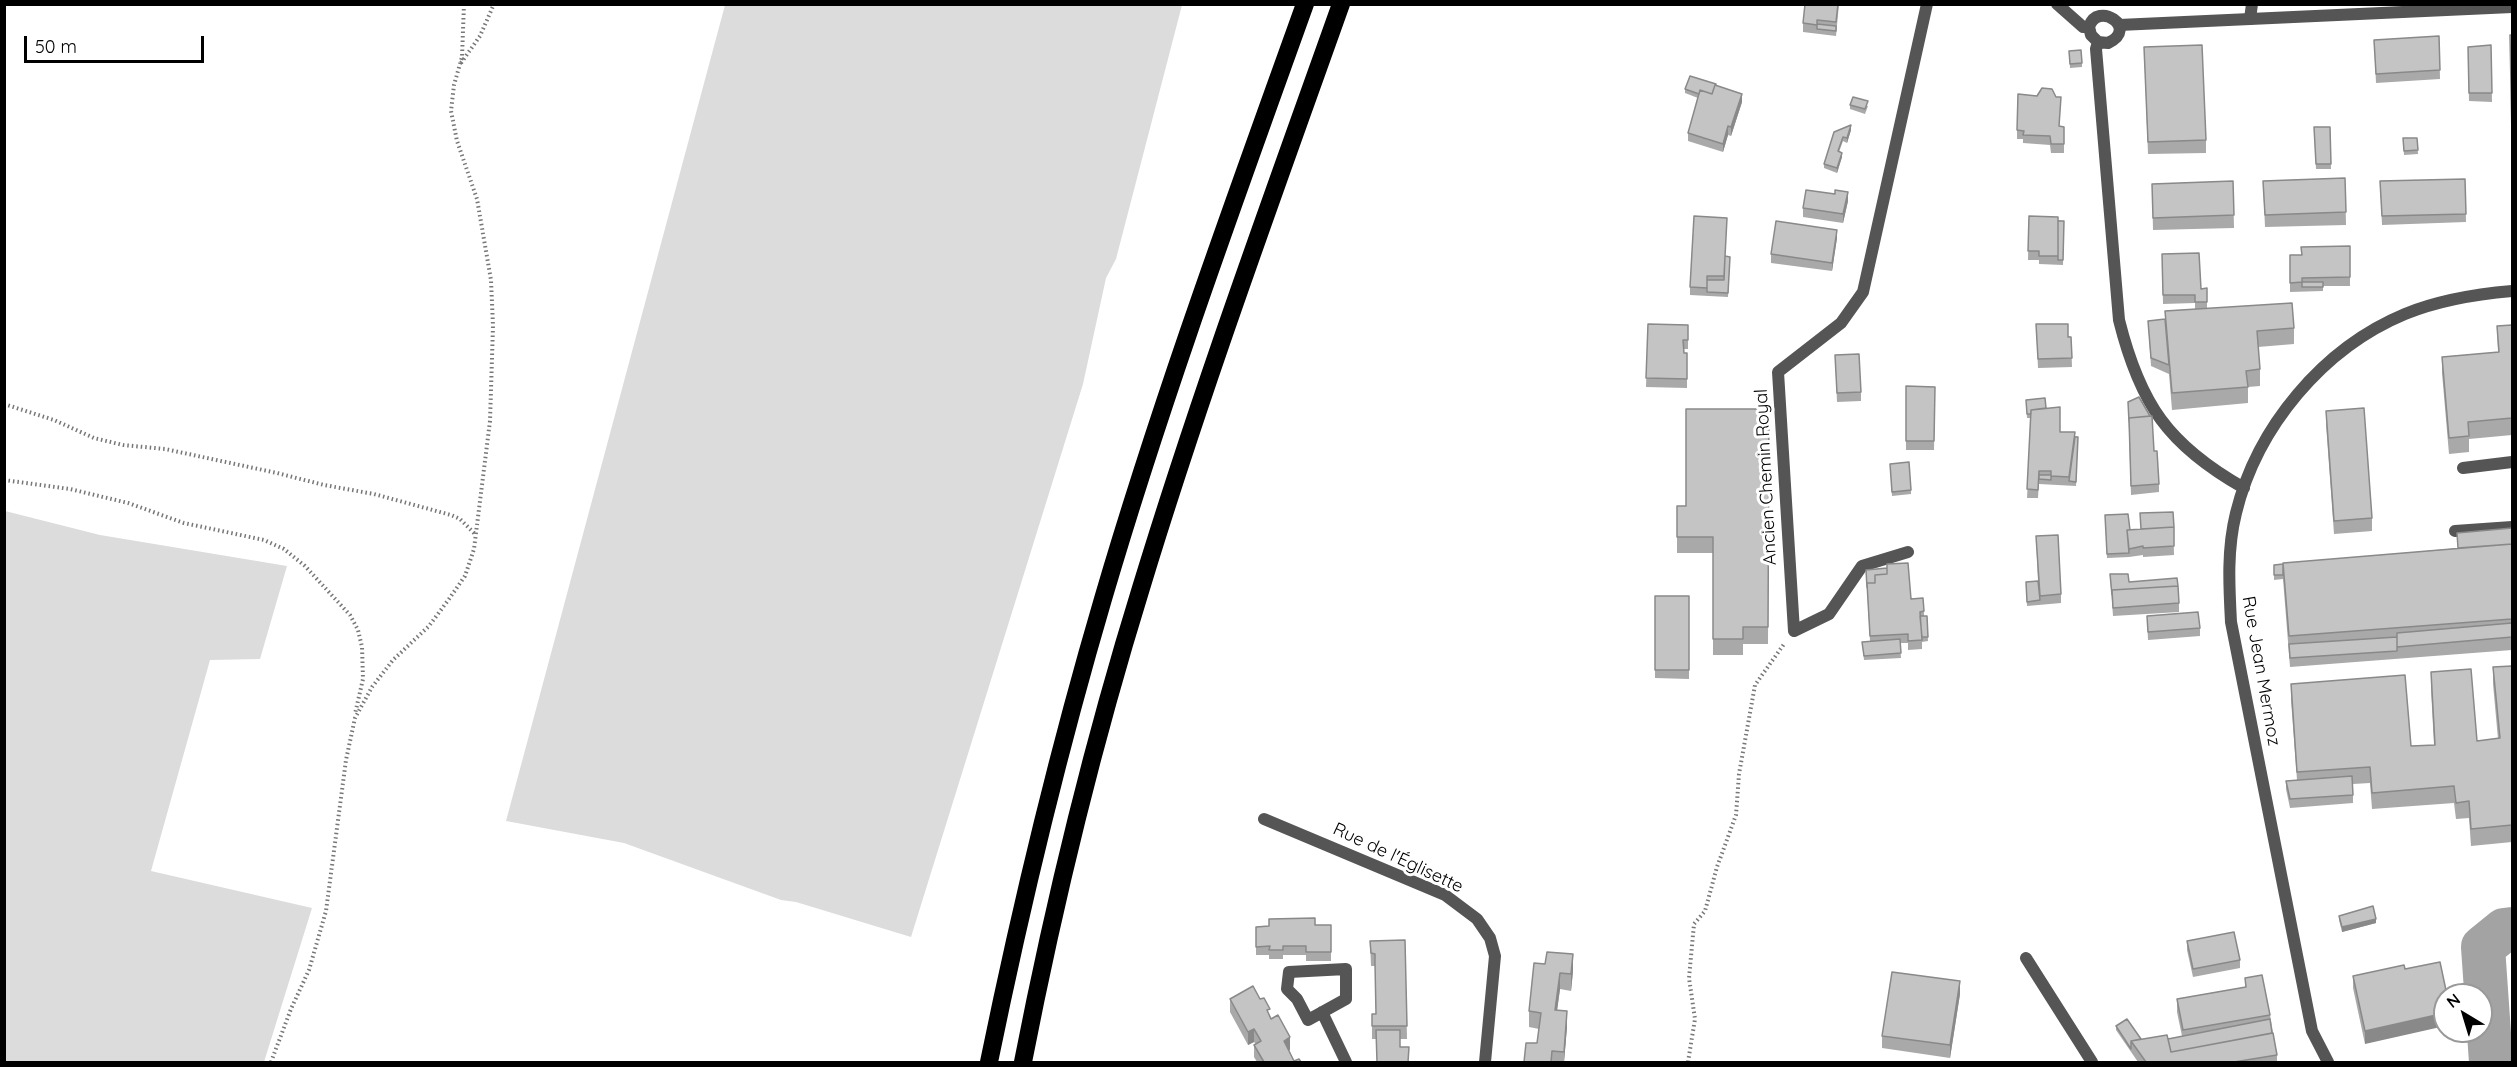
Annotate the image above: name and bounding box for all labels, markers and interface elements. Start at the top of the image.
scale bar [27,24,207,62]
text: 50 m [35,35,77,58]
street label: Ancien Chemin Royal [1751,388,1781,566]
street label: Rue Jean Mermoz [2237,594,2285,748]
street label: Rue de l'Églisette [1329,818,1467,898]
north arrow [2433,983,2493,1043]
text: N [2442,989,2464,1012]

